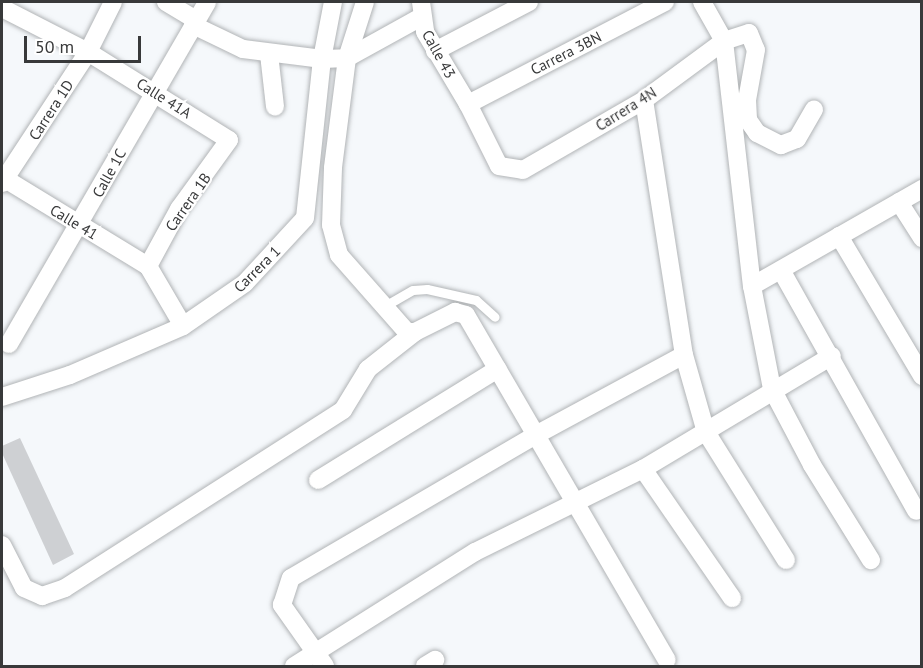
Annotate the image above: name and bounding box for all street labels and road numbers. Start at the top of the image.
street label: Calle 43 [418,27,460,81]
street label: Carrera 3BN [528,27,604,79]
street label: Calle 41A [133,74,195,122]
street label: Carrera 1D [25,77,77,143]
street label: Carrera 4N [592,83,660,135]
street label: Calle 1C [88,146,130,200]
street label: Carrera 1B [161,169,215,235]
street label: Calle 41 [47,201,101,243]
street label: Carrera 1 [230,242,284,296]

